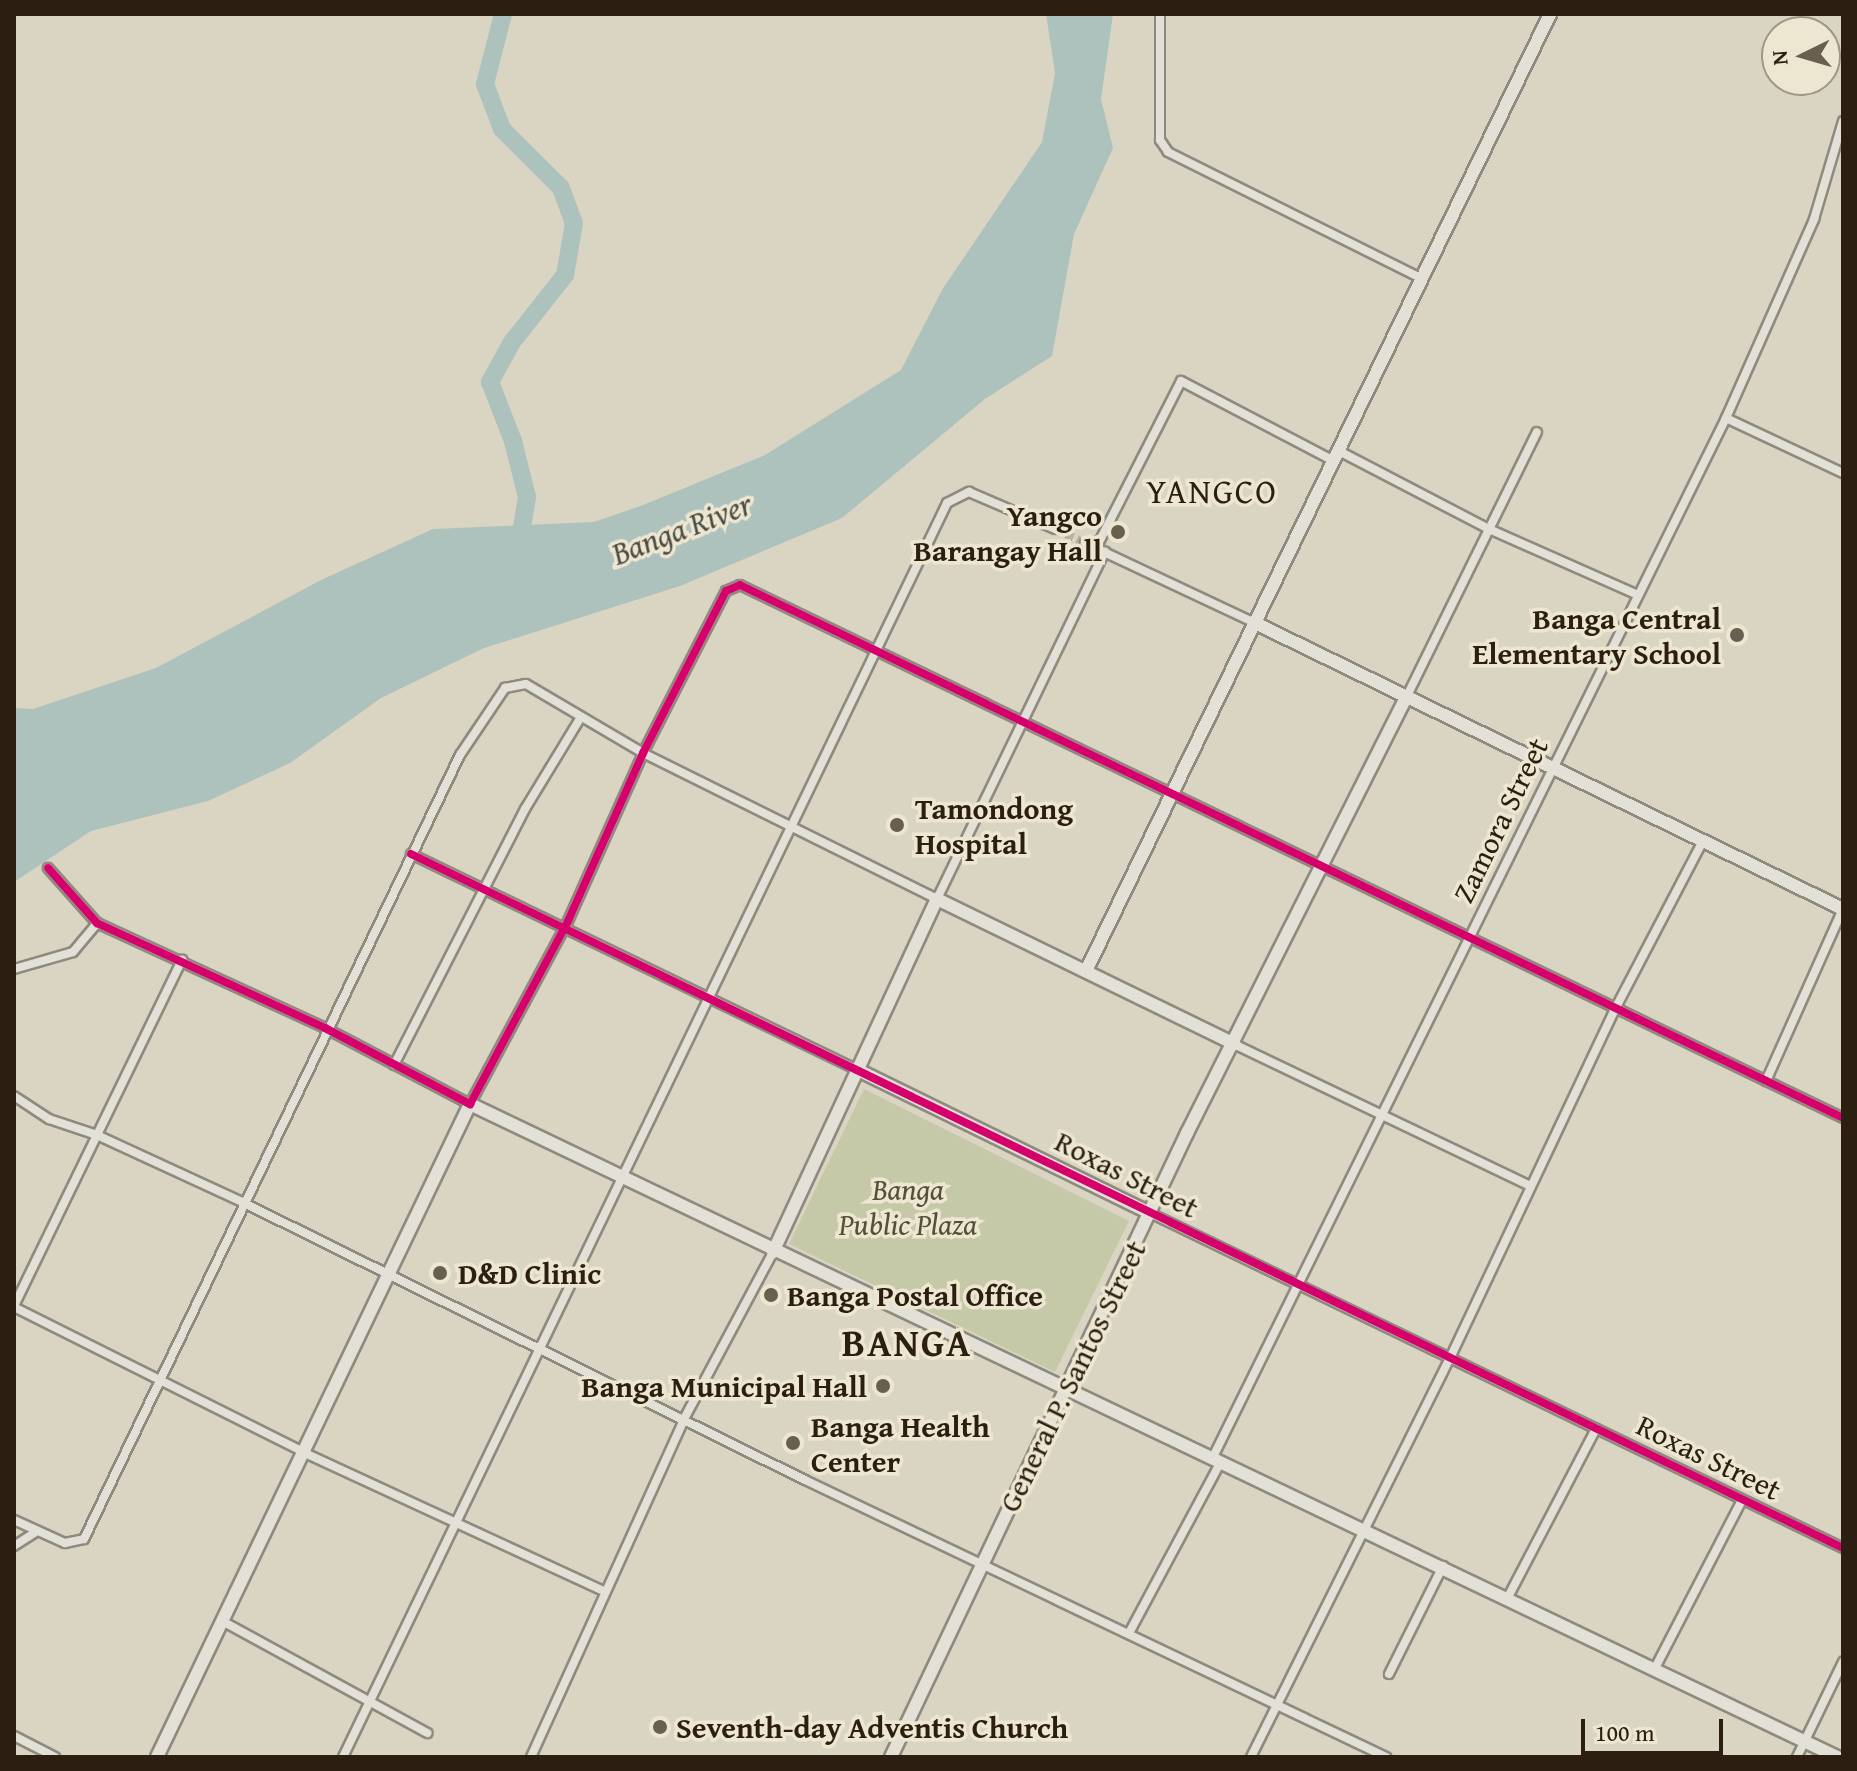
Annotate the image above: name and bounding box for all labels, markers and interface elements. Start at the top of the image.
north arrow [1761,16,1841,96]
text: N [1763,49,1796,67]
district label: YANGCO [1146,471,1278,511]
water label: Banga River [606,485,758,573]
place label: Yangco Barangay Hall [914,497,1102,568]
marker: Yangco Barangay Hall [1109,523,1127,541]
place label: Banga Central Elementary School [1472,600,1721,670]
marker: Banga Central Elementary School [1728,626,1746,644]
street label: Zamora Street [1445,732,1555,908]
place label: Tamondong Hospital [915,790,1073,860]
marker: Tamondong Hospital [886,814,908,836]
street label: Roxas Street [1049,1123,1205,1225]
park label: Banga Public Plaza [839,1171,977,1242]
street label: General P. Santos Street [991,1235,1153,1517]
place label: D&D Clinic [458,1255,601,1291]
marker: D&D Clinic [429,1262,451,1284]
place label: Banga Postal Office [787,1277,1043,1313]
marker: Banga Postal Office [762,1286,780,1304]
district label: BANGA [842,1320,972,1366]
place label: Banga Municipal Hall [581,1368,867,1404]
marker: Banga Municipal Hall [874,1377,892,1395]
street label: Roxas Street [1631,1407,1787,1507]
place label: Banga Health Center [811,1408,990,1478]
marker: Banga Health Center [782,1432,804,1454]
scale bar [1585,1703,1727,1753]
place label: Seventh-day Adventis Church [676,1709,1068,1745]
text: 100 m [1595,1715,1655,1750]
marker: Seventh-day Adventis Church [651,1718,669,1736]

